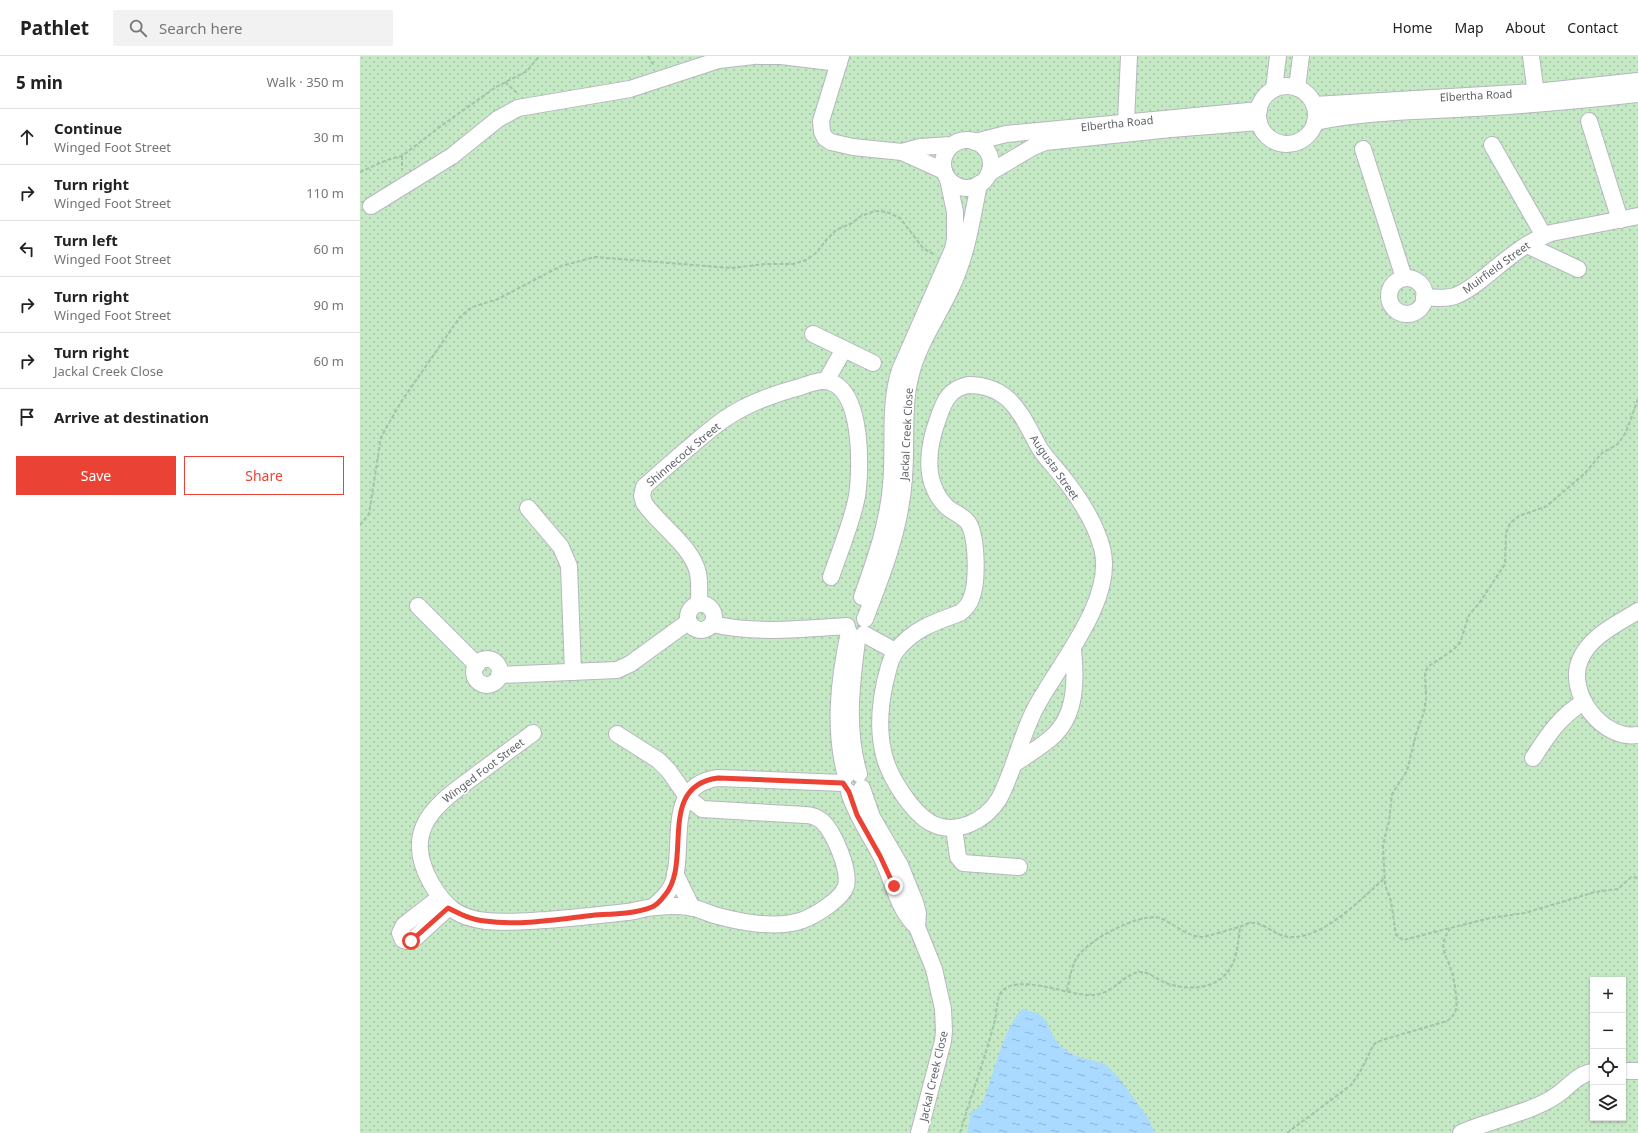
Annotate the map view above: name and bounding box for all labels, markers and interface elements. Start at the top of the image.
search box [113,10,393,46]
text: Pathlet [20,15,89,41]
icon: search [127,17,149,39]
text: Search here [159,18,243,38]
text: Home [1393,18,1432,37]
text: Map [1454,18,1484,37]
text: About [1506,18,1545,37]
text: Contact [1567,18,1618,37]
text: 5 min [16,71,63,94]
text: Walk · 350 m [266,73,344,91]
street label: Elbertha Road [1439,86,1513,104]
street label: Elbertha Road [1080,112,1154,134]
text: Continue [54,118,122,138]
icon: ahead [16,126,38,148]
text: 30 m [314,128,344,146]
text: Winged Foot Street [54,138,171,156]
text: Turn right [54,174,129,194]
icon: right [16,182,38,204]
text: 110 m [306,184,344,202]
text: Winged Foot Street [54,194,171,212]
text: Turn left [54,230,118,250]
street label: Muirfield Street [1459,237,1533,297]
icon: left [16,238,38,260]
text: 60 m [314,240,344,258]
text: Winged Foot Street [54,250,171,268]
text: Turn right [54,286,129,306]
icon: right [16,294,38,316]
text: 90 m [314,296,344,314]
text: Winged Foot Street [54,306,171,324]
text: Turn right [54,342,129,362]
icon: right [16,350,38,372]
text: 60 m [314,352,344,370]
text: Jackal Creek Close [54,362,163,380]
street label: Jackal Creek Close [896,387,916,482]
icon: arrive [16,406,38,428]
text: Arrive at destination [54,407,209,427]
street label: Shinnecock Street [643,419,723,489]
street label: Augusta Street [1027,431,1083,503]
button: Save [16,456,176,495]
button: Share [184,456,344,495]
street label: Winged Foot Street [439,734,527,806]
route end [885,877,903,895]
route start [402,932,420,950]
map controls [1590,977,1626,1121]
button: + [1590,977,1626,1013]
button: − [1590,1013,1626,1049]
street label: Jackal Creek Close [915,1029,951,1124]
button: locate [1590,1049,1626,1085]
button: layers [1590,1085,1626,1121]

